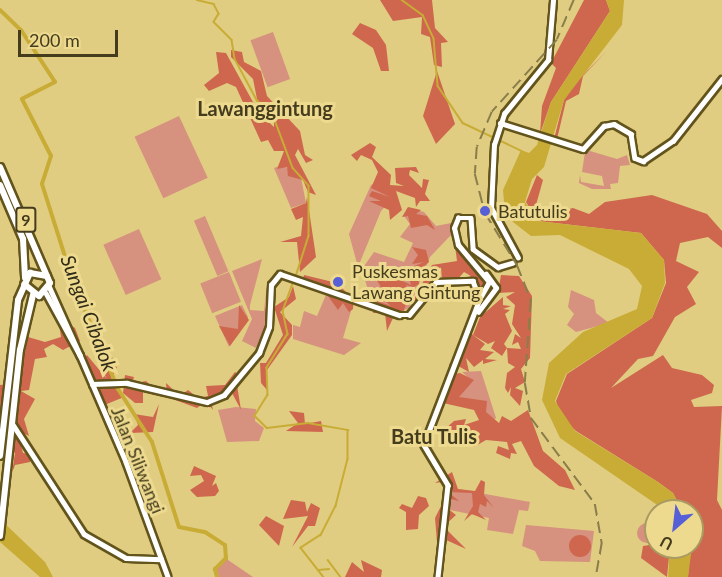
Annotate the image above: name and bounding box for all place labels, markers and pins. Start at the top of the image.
place label: Batutulis [498,200,568,222]
marker: Batutulis [476,202,494,220]
place label: Puskesmas Lawang Gintung [352,261,480,304]
marker: Puskesmas Lawang Gintung [329,273,347,291]

